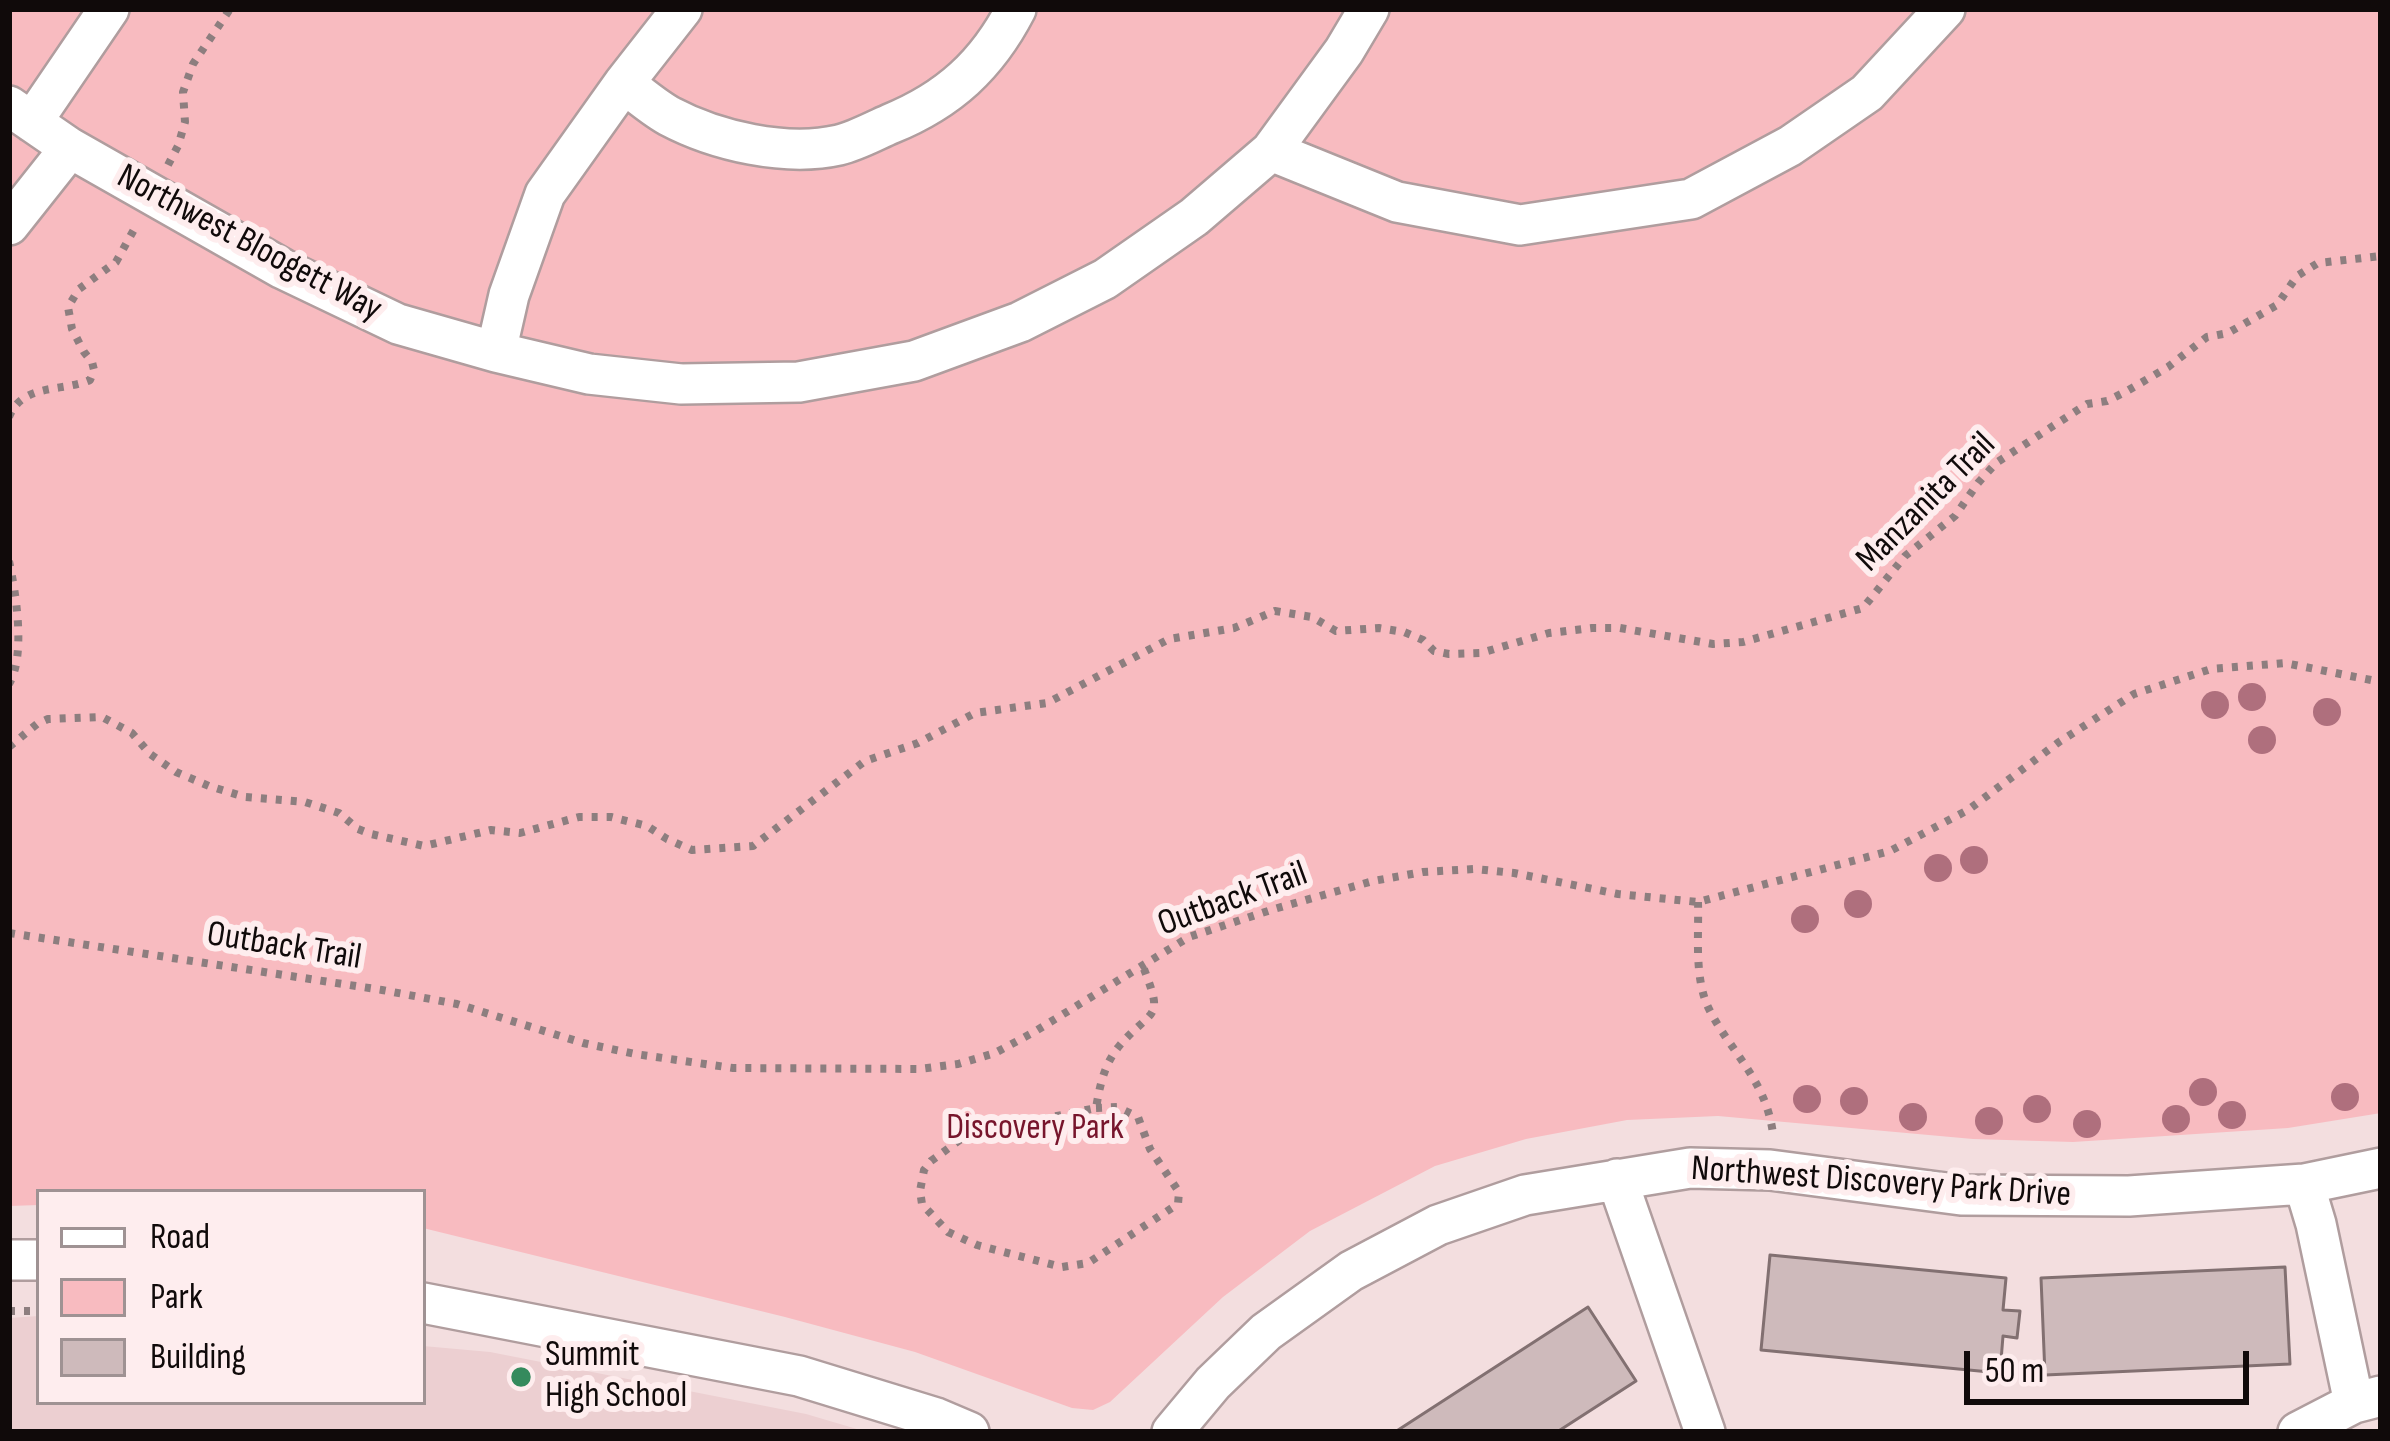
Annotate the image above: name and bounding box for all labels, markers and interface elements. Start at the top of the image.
street label: Northwest Bloogett Way [109,156,389,332]
street label: Manzanita Trail [1848,424,2006,582]
street label: Outback Trail [1153,853,1313,947]
street label: Outback Trail [204,914,364,980]
park label: Discovery Park [946,1107,1124,1151]
street label: Northwest Discovery Park Drive [1690,1148,2072,1218]
legend [36,1189,426,1405]
text: Road [150,1216,210,1259]
text: Park [150,1276,203,1319]
scale bar [1970,1327,2255,1401]
place label: Summit High School [545,1334,687,1419]
text: Building [150,1336,246,1379]
text: 50 m [1985,1350,2044,1393]
marker: Summit High School [508,1364,534,1390]

